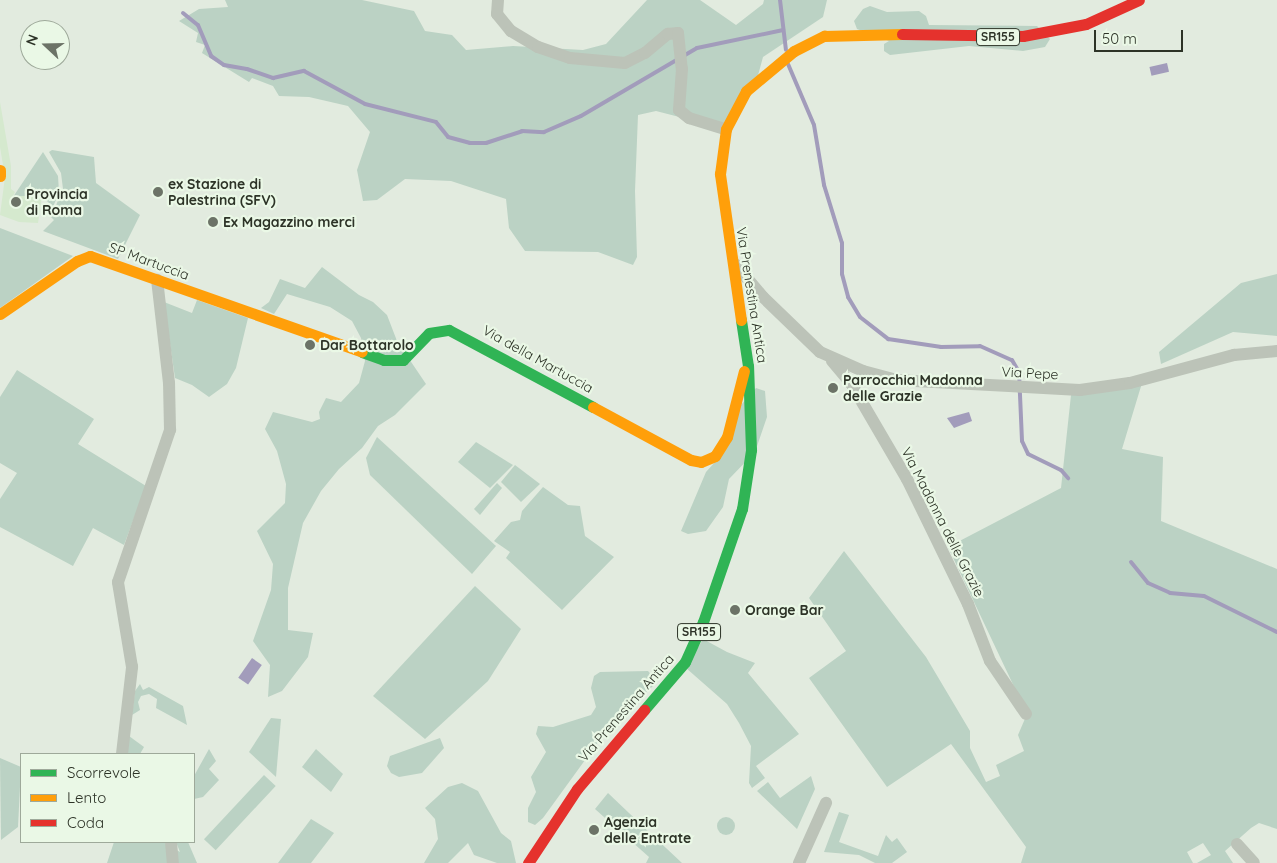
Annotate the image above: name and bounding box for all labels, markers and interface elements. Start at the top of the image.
north arrow [20,20,70,70]
scale bar [1097,20,1186,52]
road number: SR155 [976,28,1020,46]
text: 50 m [1102,29,1137,48]
text: N [22,32,42,48]
place label: ex Stazione di Palestrina (SFV) [168,176,276,208]
place label: Provincia di Roma [26,186,88,218]
marker: ex Stazione di Palestrina (SFV) [152,186,164,198]
marker: Provincia di Roma [10,196,22,208]
place label: Ex Magazzino merci [223,214,355,230]
marker: Ex Magazzino merci [207,216,219,228]
street label: Via Prenestina Antica [733,226,771,364]
street label: SP Martuccia [107,239,191,283]
street label: Via della Martuccia [480,322,596,396]
place label: Dar Bottarolo [320,337,414,353]
marker: Dar Bottarolo [304,339,316,351]
street label: Via Pepe [1001,363,1059,383]
place label: Parrocchia Madonna delle Grazie [843,372,983,404]
marker: Parrocchia Madonna delle Grazie [827,382,839,394]
street label: Via Madonna delle Grazie [898,444,988,600]
place label: Orange Bar [745,602,824,618]
marker: Orange Bar [729,604,741,616]
road number: SR155 [676,622,722,642]
street label: Via Prenestina Antica [575,651,677,765]
legend [20,753,195,843]
text: Scorrevole [67,763,141,782]
text: Lento [67,788,106,807]
text: Coda [67,813,104,832]
place label: Agenzia delle Entrate [604,814,691,846]
marker: Agenzia delle Entrate [588,824,600,836]

